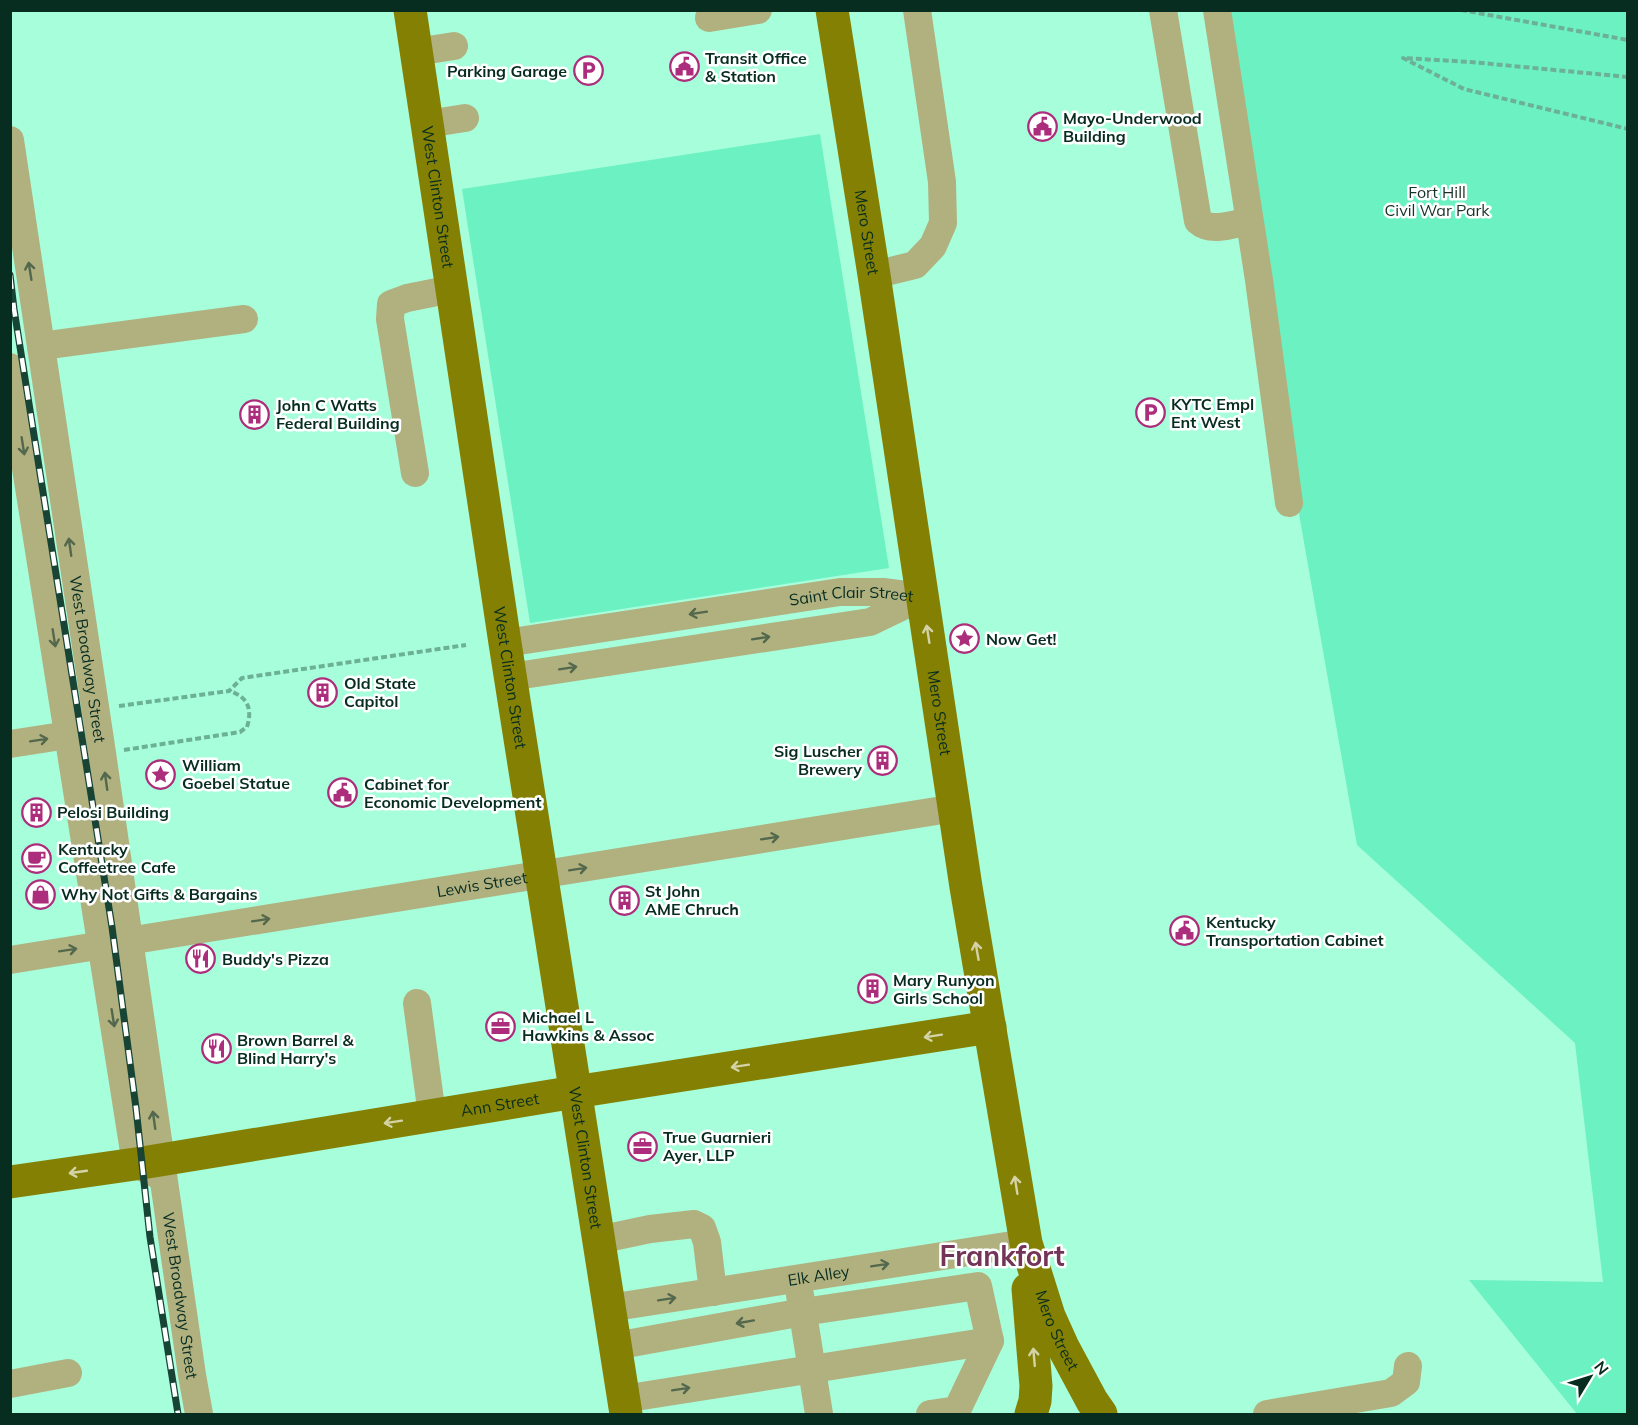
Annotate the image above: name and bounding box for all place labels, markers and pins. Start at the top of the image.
place label: Transit Office & Station [705,48,807,86]
public building icon: Transit Office & Station [668,51,700,83]
parking icon: Parking Garage [572,55,604,87]
place label: Parking Garage [447,61,567,81]
place label: Mayo-Underwood Building [1063,108,1202,146]
public building icon: Mayo-Underwood Building [1026,111,1058,143]
place label: KYTC Empl Ent West [1171,394,1254,432]
place label: John C Watts Federal Building [276,395,400,433]
parking icon: KYTC Empl Ent West [1134,397,1166,429]
building icon: John C Watts Federal Building [239,398,271,430]
place icon: Now Get! [949,623,981,655]
place label: Now Get! [986,629,1057,649]
place label: Old State Capitol [344,673,416,711]
building icon: Old State Capitol [307,676,339,708]
place label: Sig Luscher Brewery [774,741,863,779]
building icon: Sig Luscher Brewery [867,744,899,776]
place label: William Goebel Statue [182,755,290,793]
place icon: William Goebel Statue [145,758,177,790]
place label: Cabinet for Economic Development [364,774,542,812]
public building icon: Cabinet for Economic Development [327,777,359,809]
building icon: Pelosi Building [20,796,52,828]
place label: Pelosi Building [57,802,169,822]
place label: Kentucky Coffeetree Cafe [58,839,176,877]
cafe icon: Kentucky Coffeetree Cafe [21,842,53,874]
shop icon: Why Not Gifts & Bargains [24,878,56,910]
place label: St John AME Chruch [645,881,739,919]
place label: Why Not Gifts & Bargains [61,884,258,904]
building icon: St John AME Chruch [608,884,640,916]
place label: Kentucky Transportation Cabinet [1206,912,1383,950]
public building icon: Kentucky Transportation Cabinet [1169,915,1201,947]
restaurant icon: Buddy's Pizza [185,943,217,975]
place label: Buddy's Pizza [222,949,329,969]
place label: Mary Runyon Girls School [893,970,995,1008]
building icon: Mary Runyon Girls School [856,973,888,1005]
place label: Michael L Hawkins & Assoc [522,1007,654,1045]
office icon: Michael L Hawkins & Assoc [485,1010,517,1042]
place label: Brown Barrel & Blind Harry's [237,1030,354,1068]
restaurant icon: Brown Barrel & Blind Harry's [200,1033,232,1065]
place label: True Guarnieri Ayer, LLP [663,1127,771,1165]
office icon: True Guarnieri Ayer, LLP [626,1130,658,1162]

